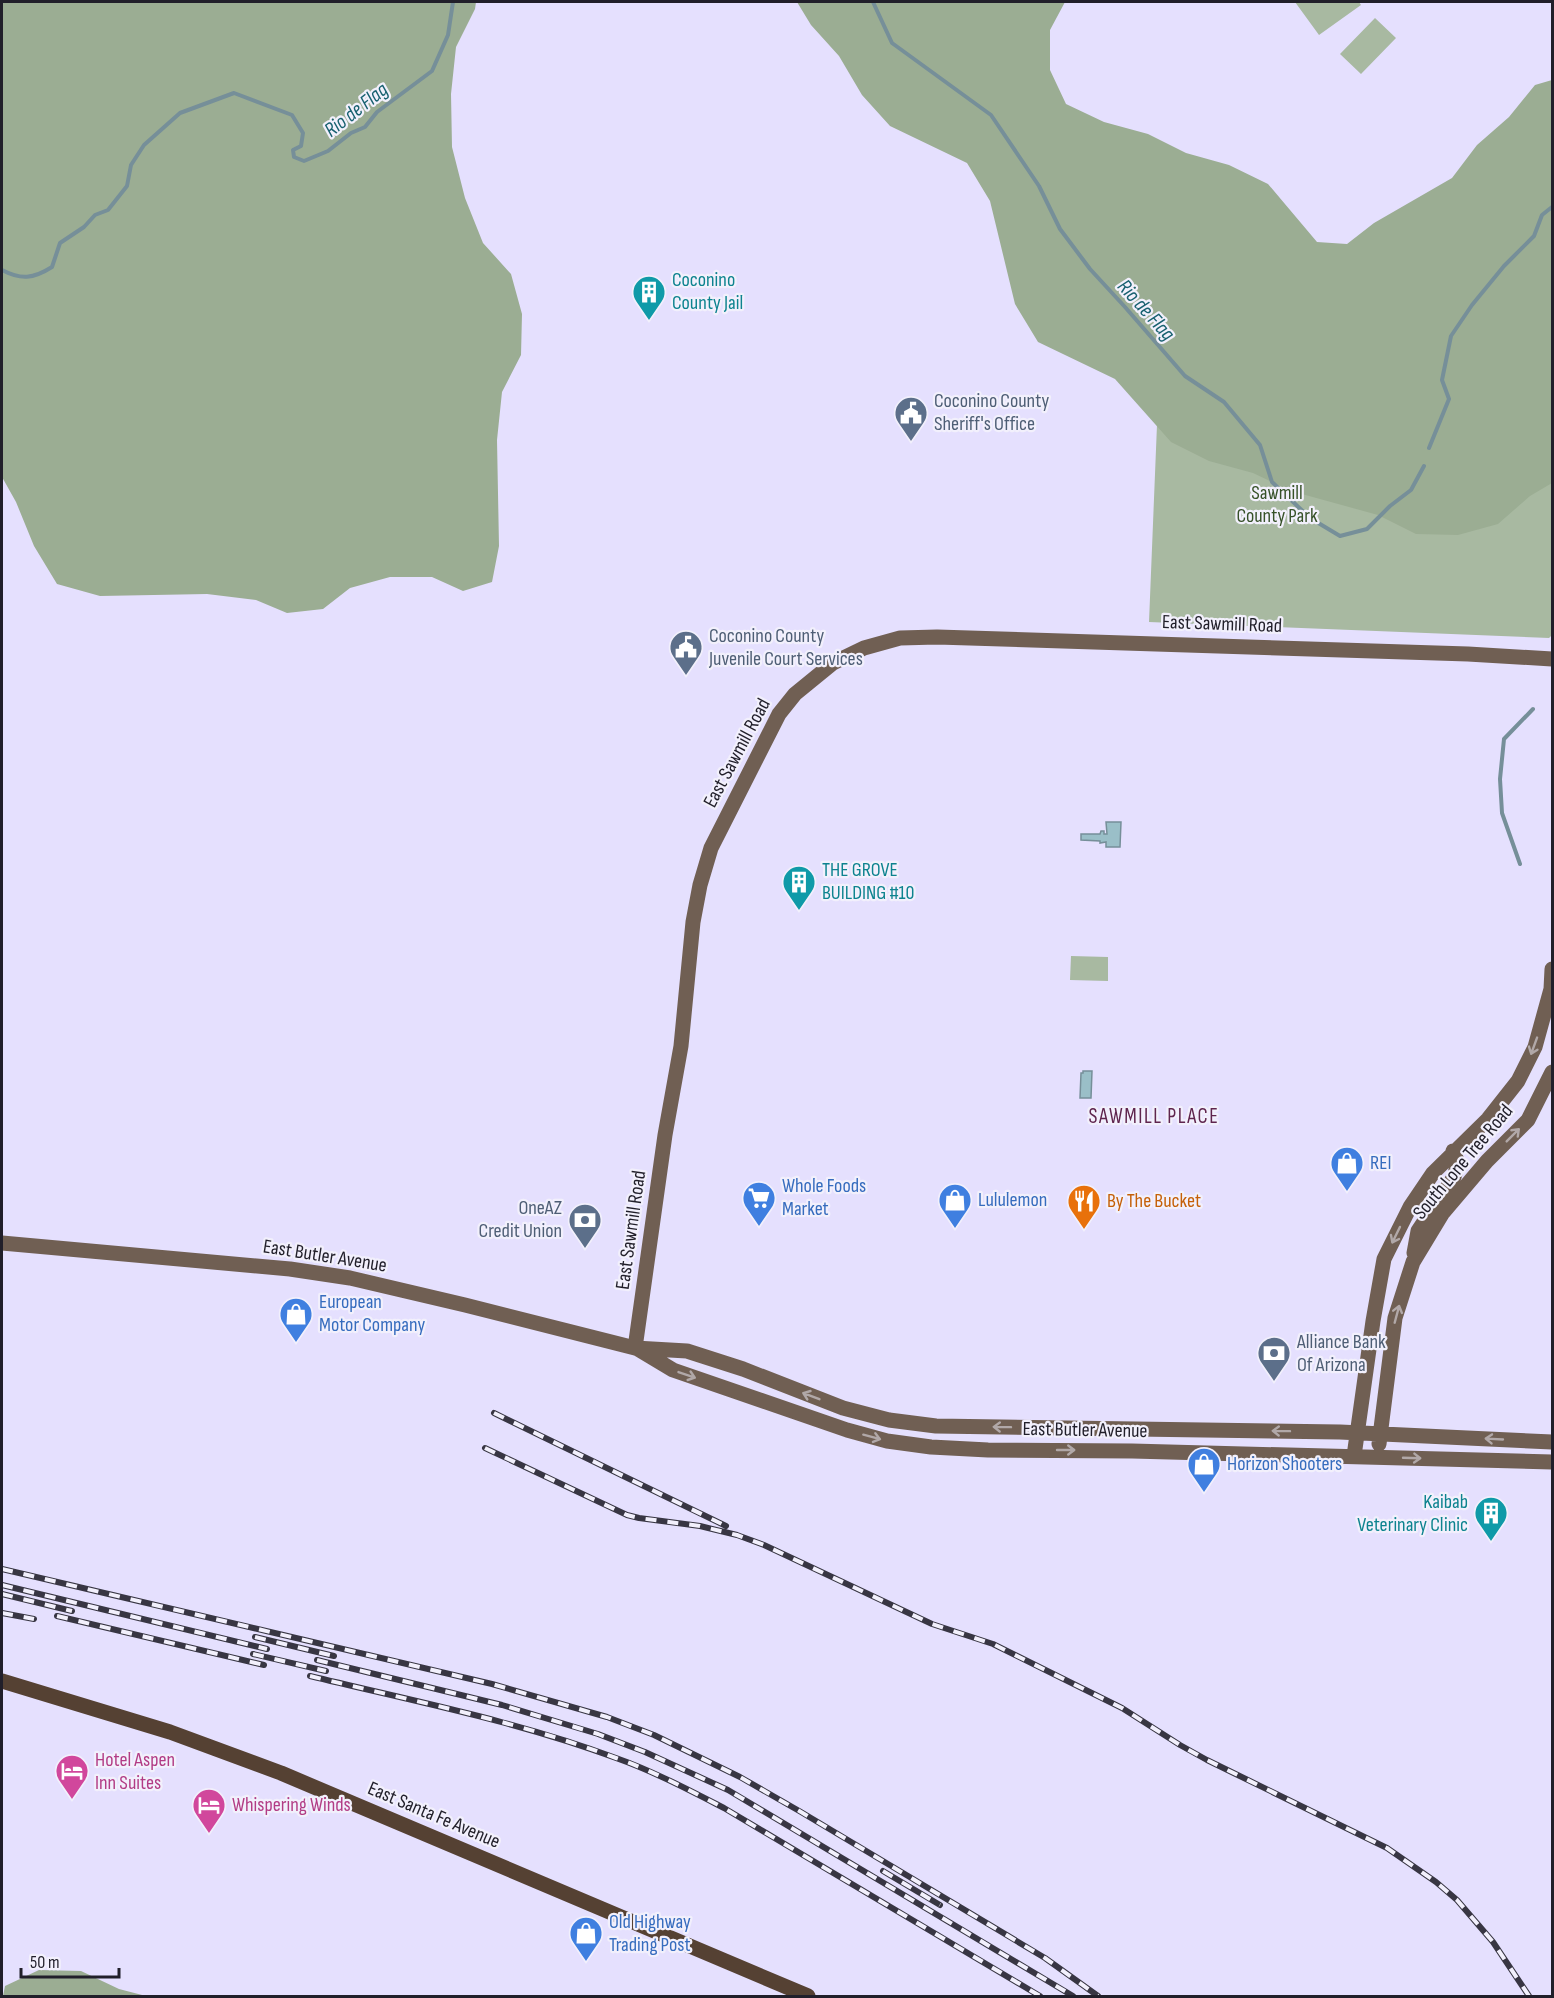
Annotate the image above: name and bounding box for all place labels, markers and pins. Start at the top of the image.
place label: Coconino County Jail [672,268,743,315]
building icon: Coconino County Jail [631,274,667,321]
place label: Coconino County Sheriff's Office [934,389,1049,436]
public building icon: Coconino County Sheriff's Office [893,395,929,442]
place label: Coconino County Juvenile Court Services [708,624,863,671]
public building icon: Coconino County Juvenile Court Services [668,629,704,676]
place label: THE GROVE BUILDING #10 [822,858,915,905]
building icon: THE GROVE BUILDING #10 [781,864,817,911]
shop icon: REI [1329,1145,1365,1192]
place label: REI [1370,1151,1392,1175]
place label: Whole Foods Market [782,1174,866,1221]
supermarket icon: Whole Foods Market [741,1180,777,1227]
shop icon: Lululemon [937,1182,973,1229]
restaurant icon: By The Bucket [1066,1183,1102,1230]
place label: Lululemon [978,1188,1047,1212]
place label: By The Bucket [1107,1189,1201,1213]
place label: OneAZ Credit Union [479,1196,562,1243]
bank icon: OneAZ Credit Union [567,1202,603,1249]
place label: European Motor Company [319,1290,425,1337]
shop icon: European Motor Company [278,1296,314,1343]
place label: Alliance Bank Of Arizona [1296,1330,1386,1377]
bank icon: Alliance Bank Of Arizona [1256,1335,1292,1382]
shop icon: Horizon Shooters [1186,1446,1222,1493]
place label: Horizon Shooters [1227,1452,1342,1476]
place label: Kaibab Veterinary Clinic [1357,1490,1468,1537]
building icon: Kaibab Veterinary Clinic [1473,1495,1509,1542]
place label: Hotel Aspen Inn Suites [95,1748,175,1795]
hotel icon: Hotel Aspen Inn Suites [54,1753,90,1800]
hotel icon: Whispering Winds [191,1787,227,1834]
place label: Whispering Winds [232,1793,351,1817]
place label: Old Highway Trading Post [609,1910,691,1957]
shop icon: Old Highway Trading Post [568,1915,604,1962]

